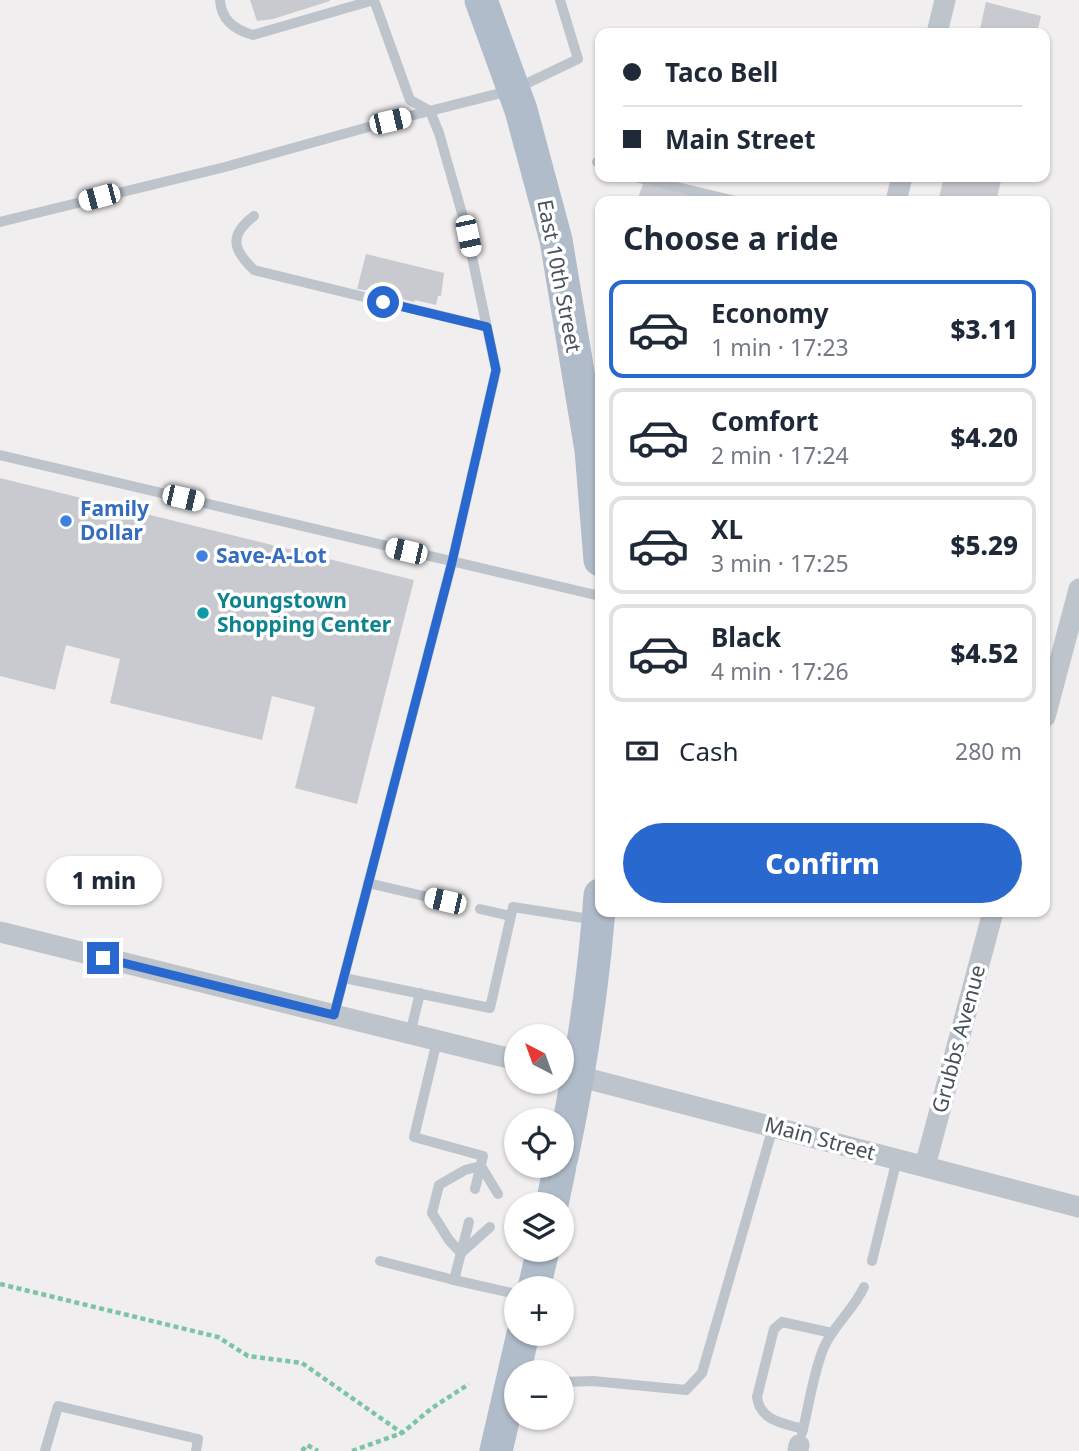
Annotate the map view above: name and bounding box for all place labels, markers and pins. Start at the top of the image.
place label: Family Dollar [80,494,149,546]
marker: Family Dollar [58,513,74,529]
place label: Save-A-Lot [216,541,327,569]
marker: Save-A-Lot [194,548,210,564]
place label: Youngstown Shopping Center [217,586,392,638]
marker: Youngstown Shopping Center [195,605,211,621]

